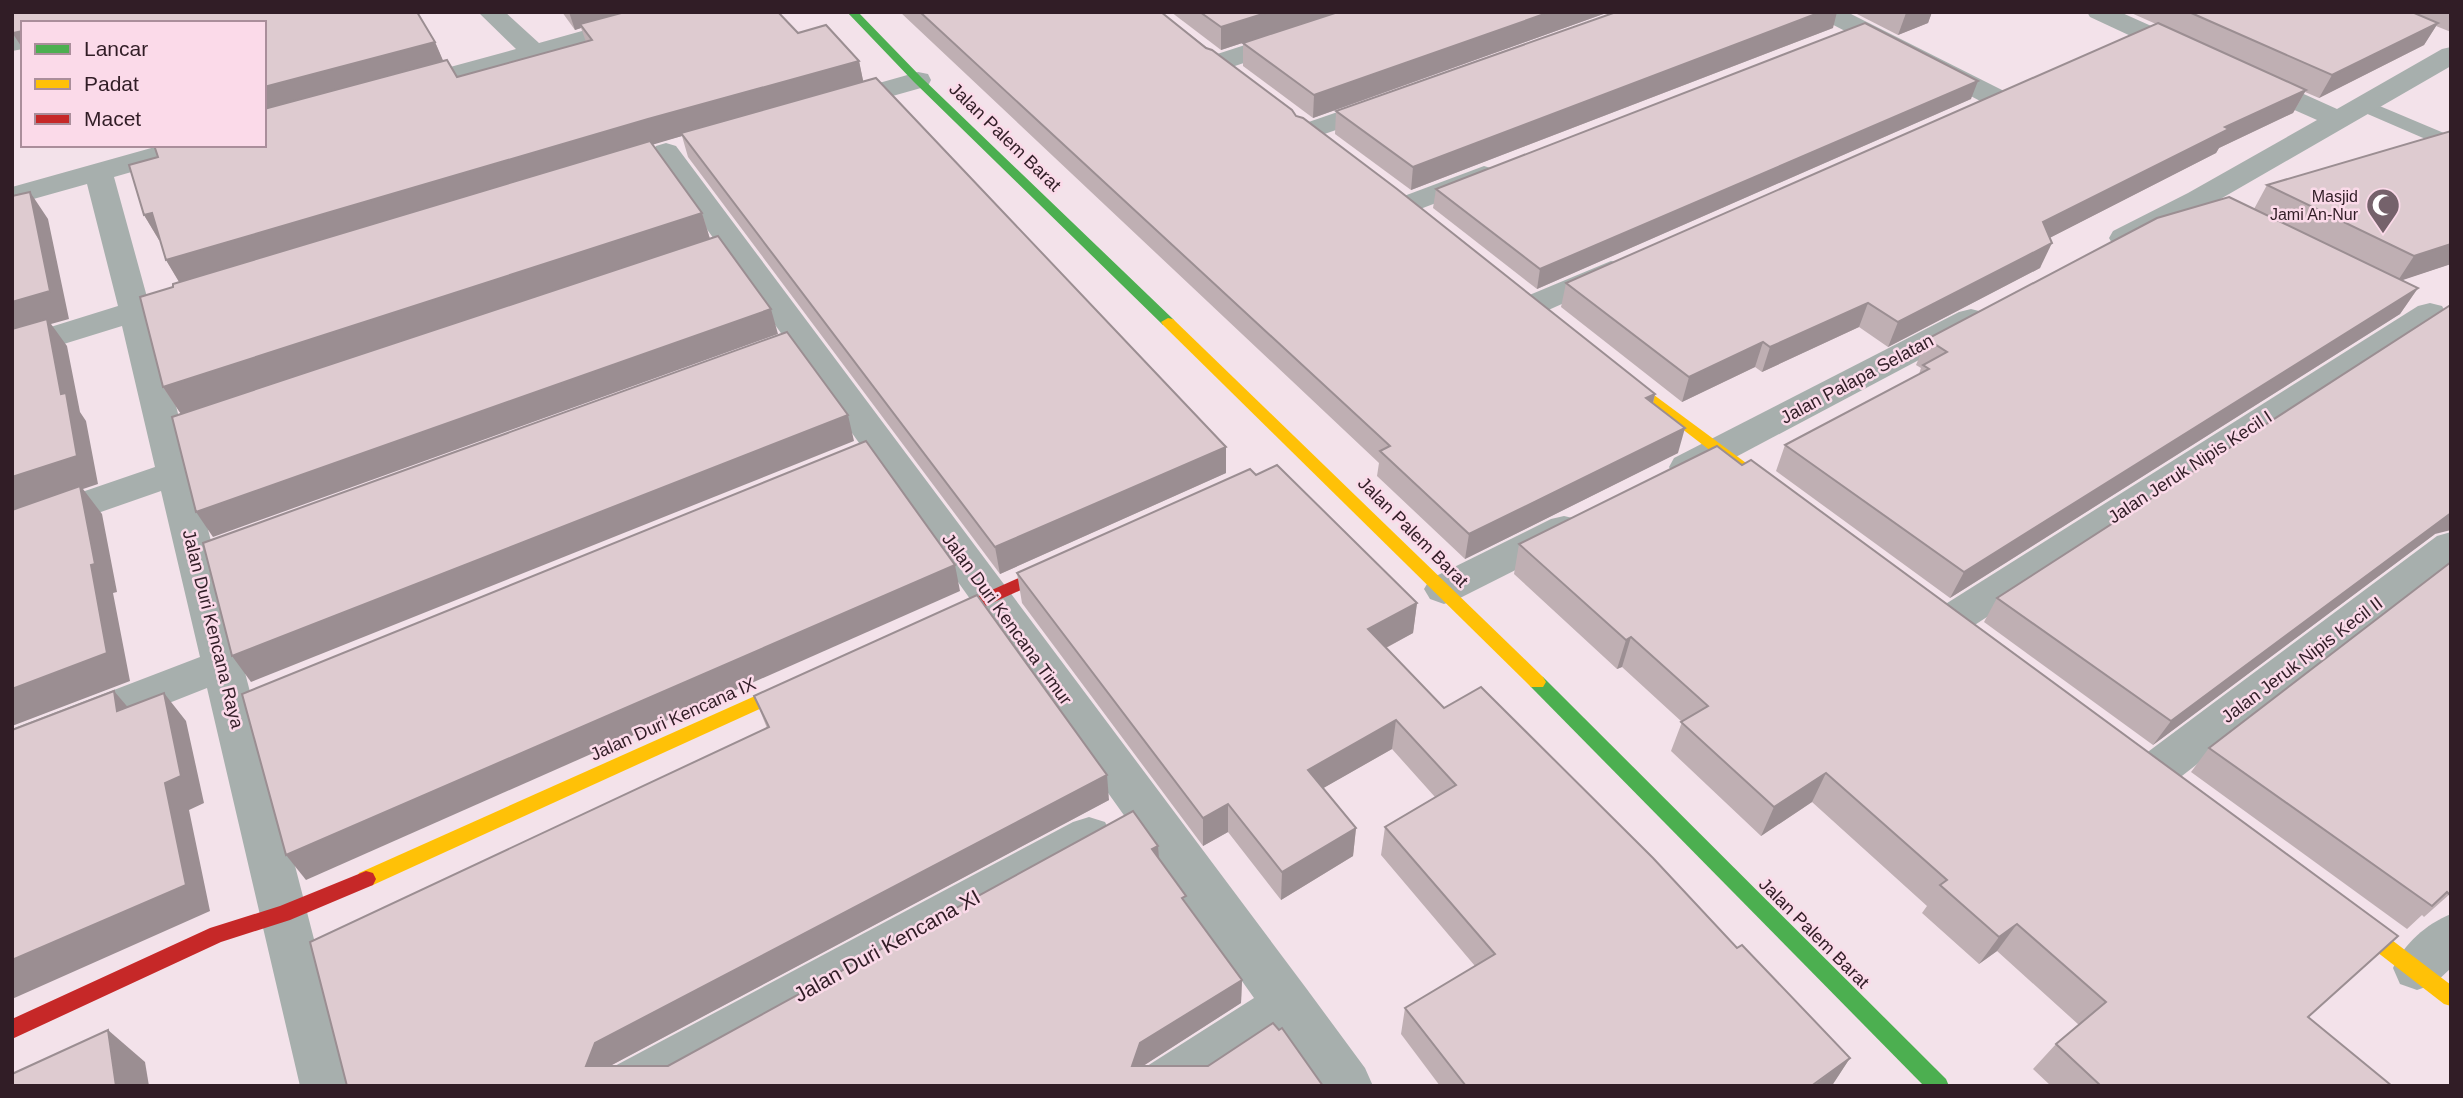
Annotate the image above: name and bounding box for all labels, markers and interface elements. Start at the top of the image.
legend [21,21,266,147]
text: Lancar [84,37,148,60]
text: Padat [84,72,139,95]
street label: Jalan Palem Barat [945,79,1065,195]
text: Macet [84,107,141,130]
mosque icon: Masjid Jami An-Nur [2364,186,2402,235]
place label: Masjid Jami An-Nur [2270,188,2359,223]
street label: Jalan Palapa Selatan [1777,330,1937,428]
street label: Jalan Jeruk Nipis Kecil I [2104,407,2276,527]
street label: Jalan Palem Barat [1354,473,1472,591]
street label: Jalan Duri Kencana Raya [179,528,248,731]
street label: Jalan Duri Kencana Timur [938,529,1076,709]
street label: Jalan Jeruk Nipis Kecil II [2218,593,2386,727]
street label: Jalan Duri Kencana IX [587,673,759,765]
street label: Jalan Palem Barat [1755,874,1873,992]
street label: Jalan Duri Kencana XI [790,885,984,1006]

